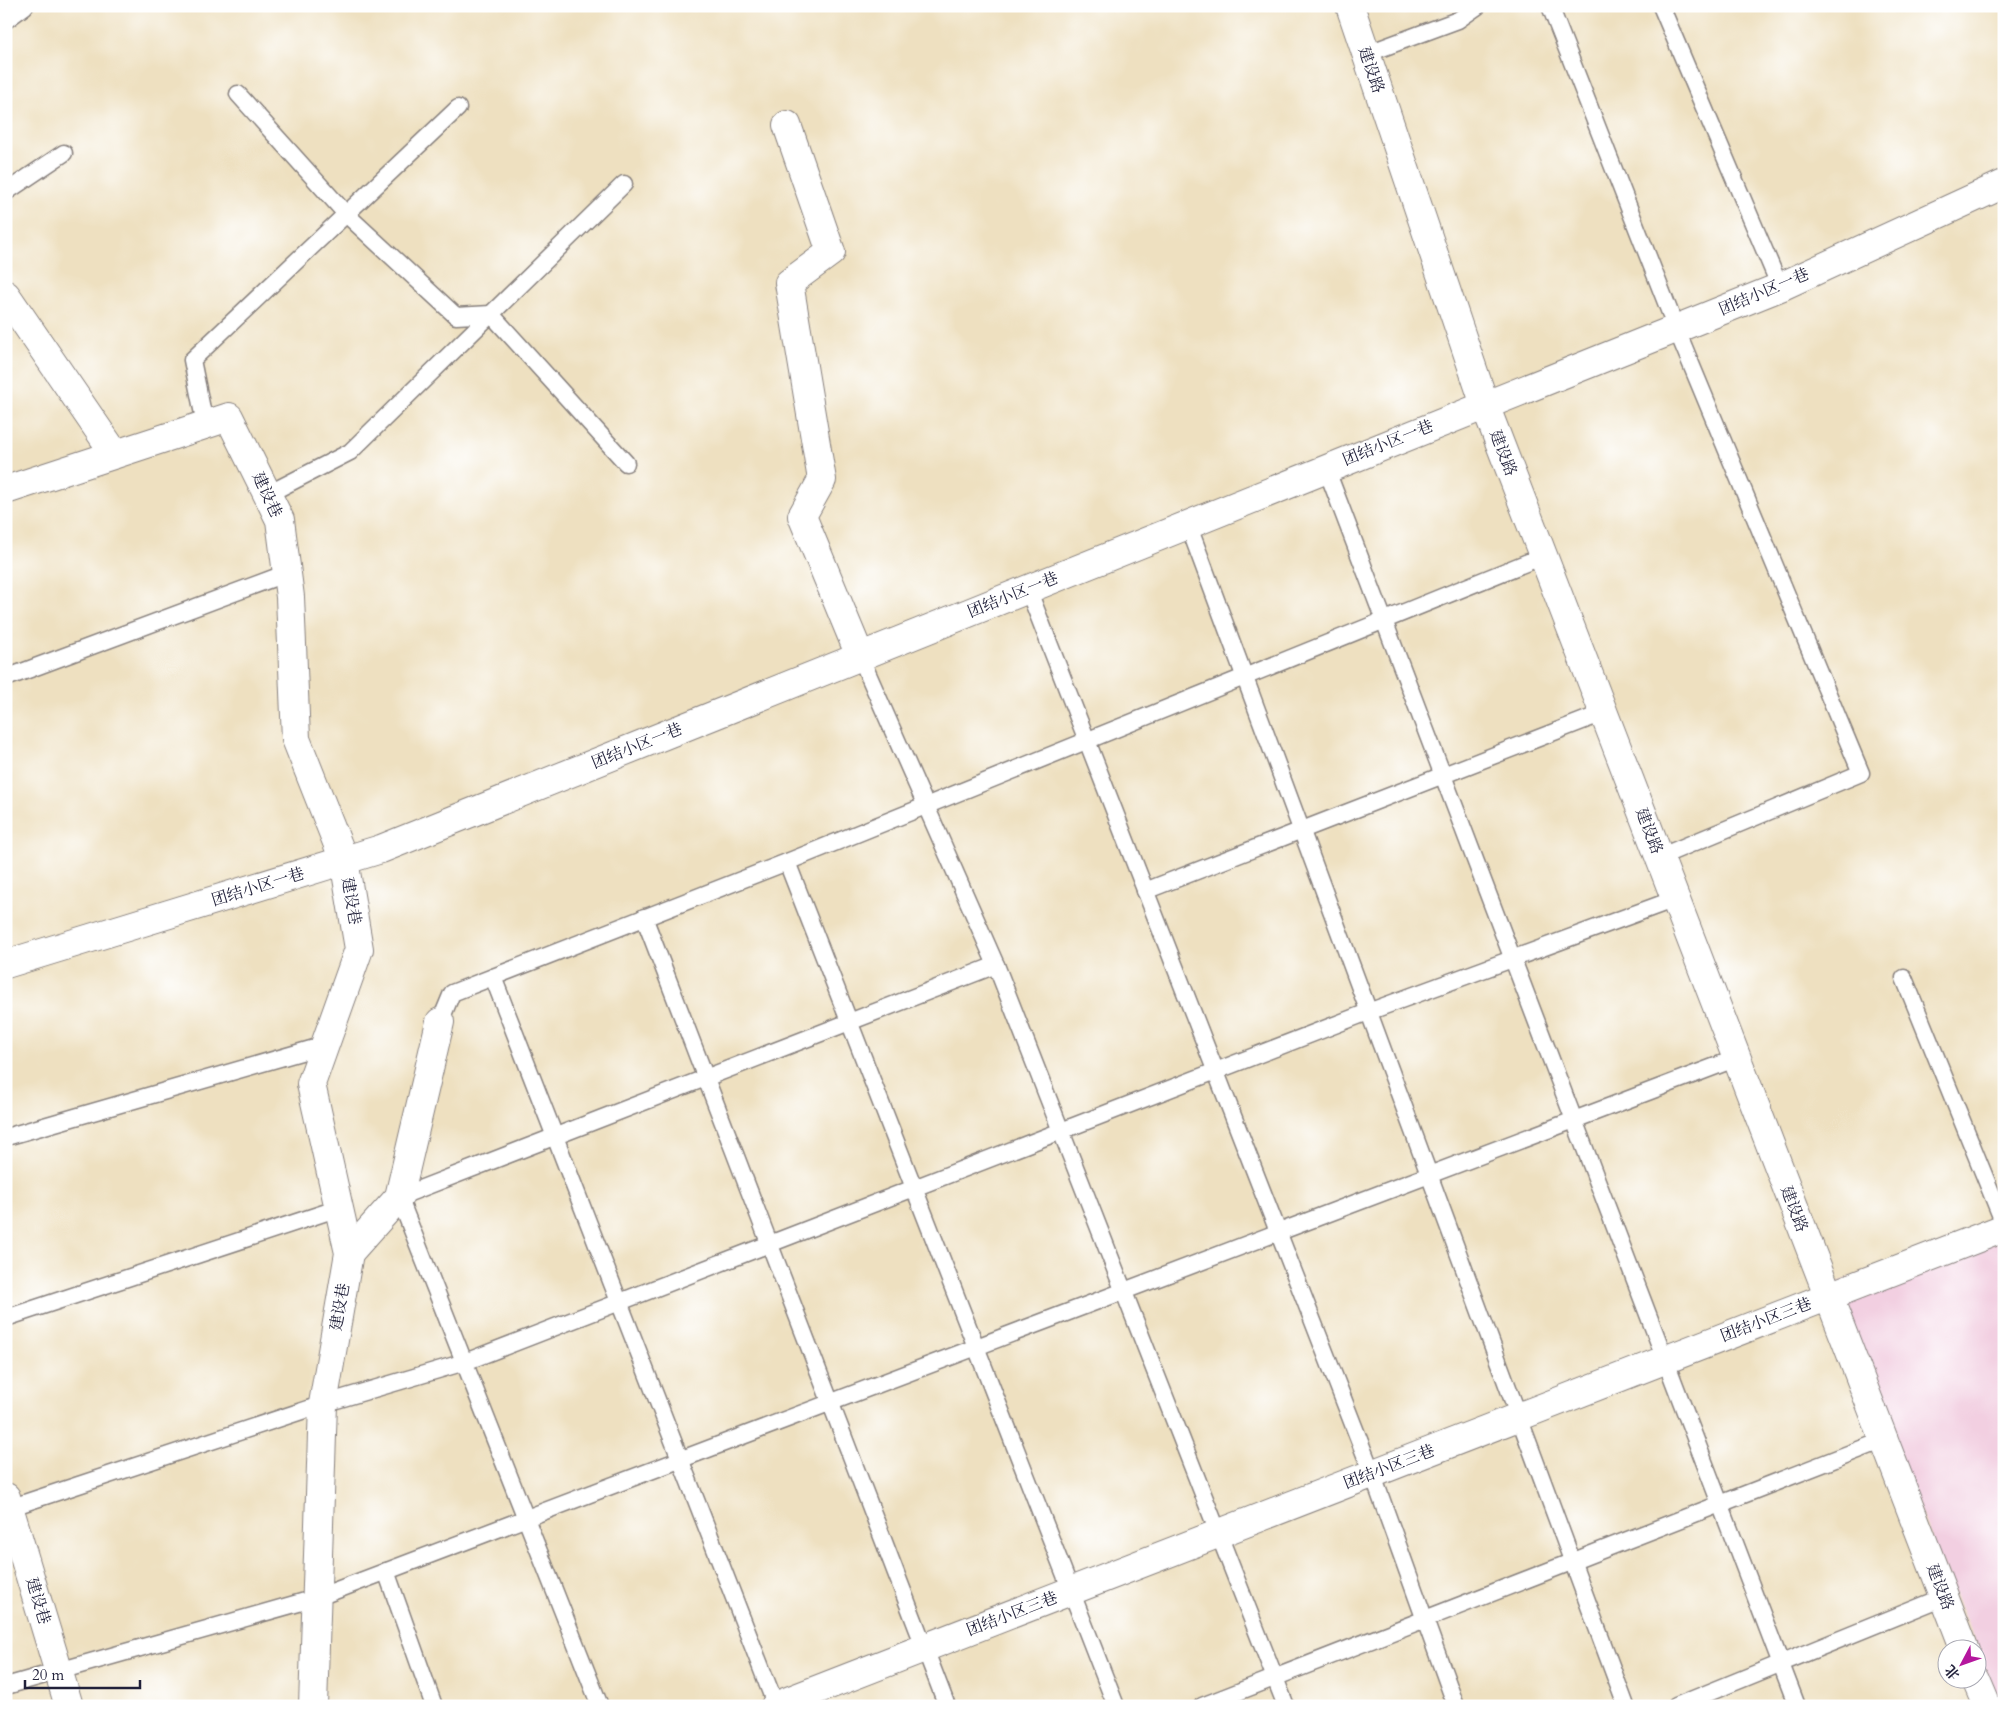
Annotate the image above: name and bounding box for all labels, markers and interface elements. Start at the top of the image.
street label: 建设路 [1353,44,1389,96]
street label: 团结小区一巷 [1716,263,1812,321]
street label: 团结小区一巷 [1339,415,1437,471]
street label: 建设路 [1484,427,1522,479]
street label: 建设巷 [247,469,287,521]
street label: 团结小区一巷 [964,567,1062,623]
street label: 团结小区一巷 [588,718,686,774]
street label: 建设路 [1630,805,1668,857]
street label: 团结小区一巷 [209,862,307,912]
street label: 建设巷 [336,875,366,927]
street label: 建设路 [1775,1183,1813,1235]
street label: 建设巷 [325,1281,355,1333]
street label: 团结小区三巷 [1717,1293,1815,1347]
street label: 团结小区三巷 [1340,1440,1438,1494]
street label: 建设路 [1921,1561,1959,1613]
street label: 建设巷 [20,1575,56,1627]
street label: 团结小区三巷 [963,1587,1061,1641]
north arrow [1938,1640,1988,1690]
scale bar [25,1657,140,1689]
text: 北 [1941,1661,1964,1684]
text: 20 m [32,1665,64,1685]

